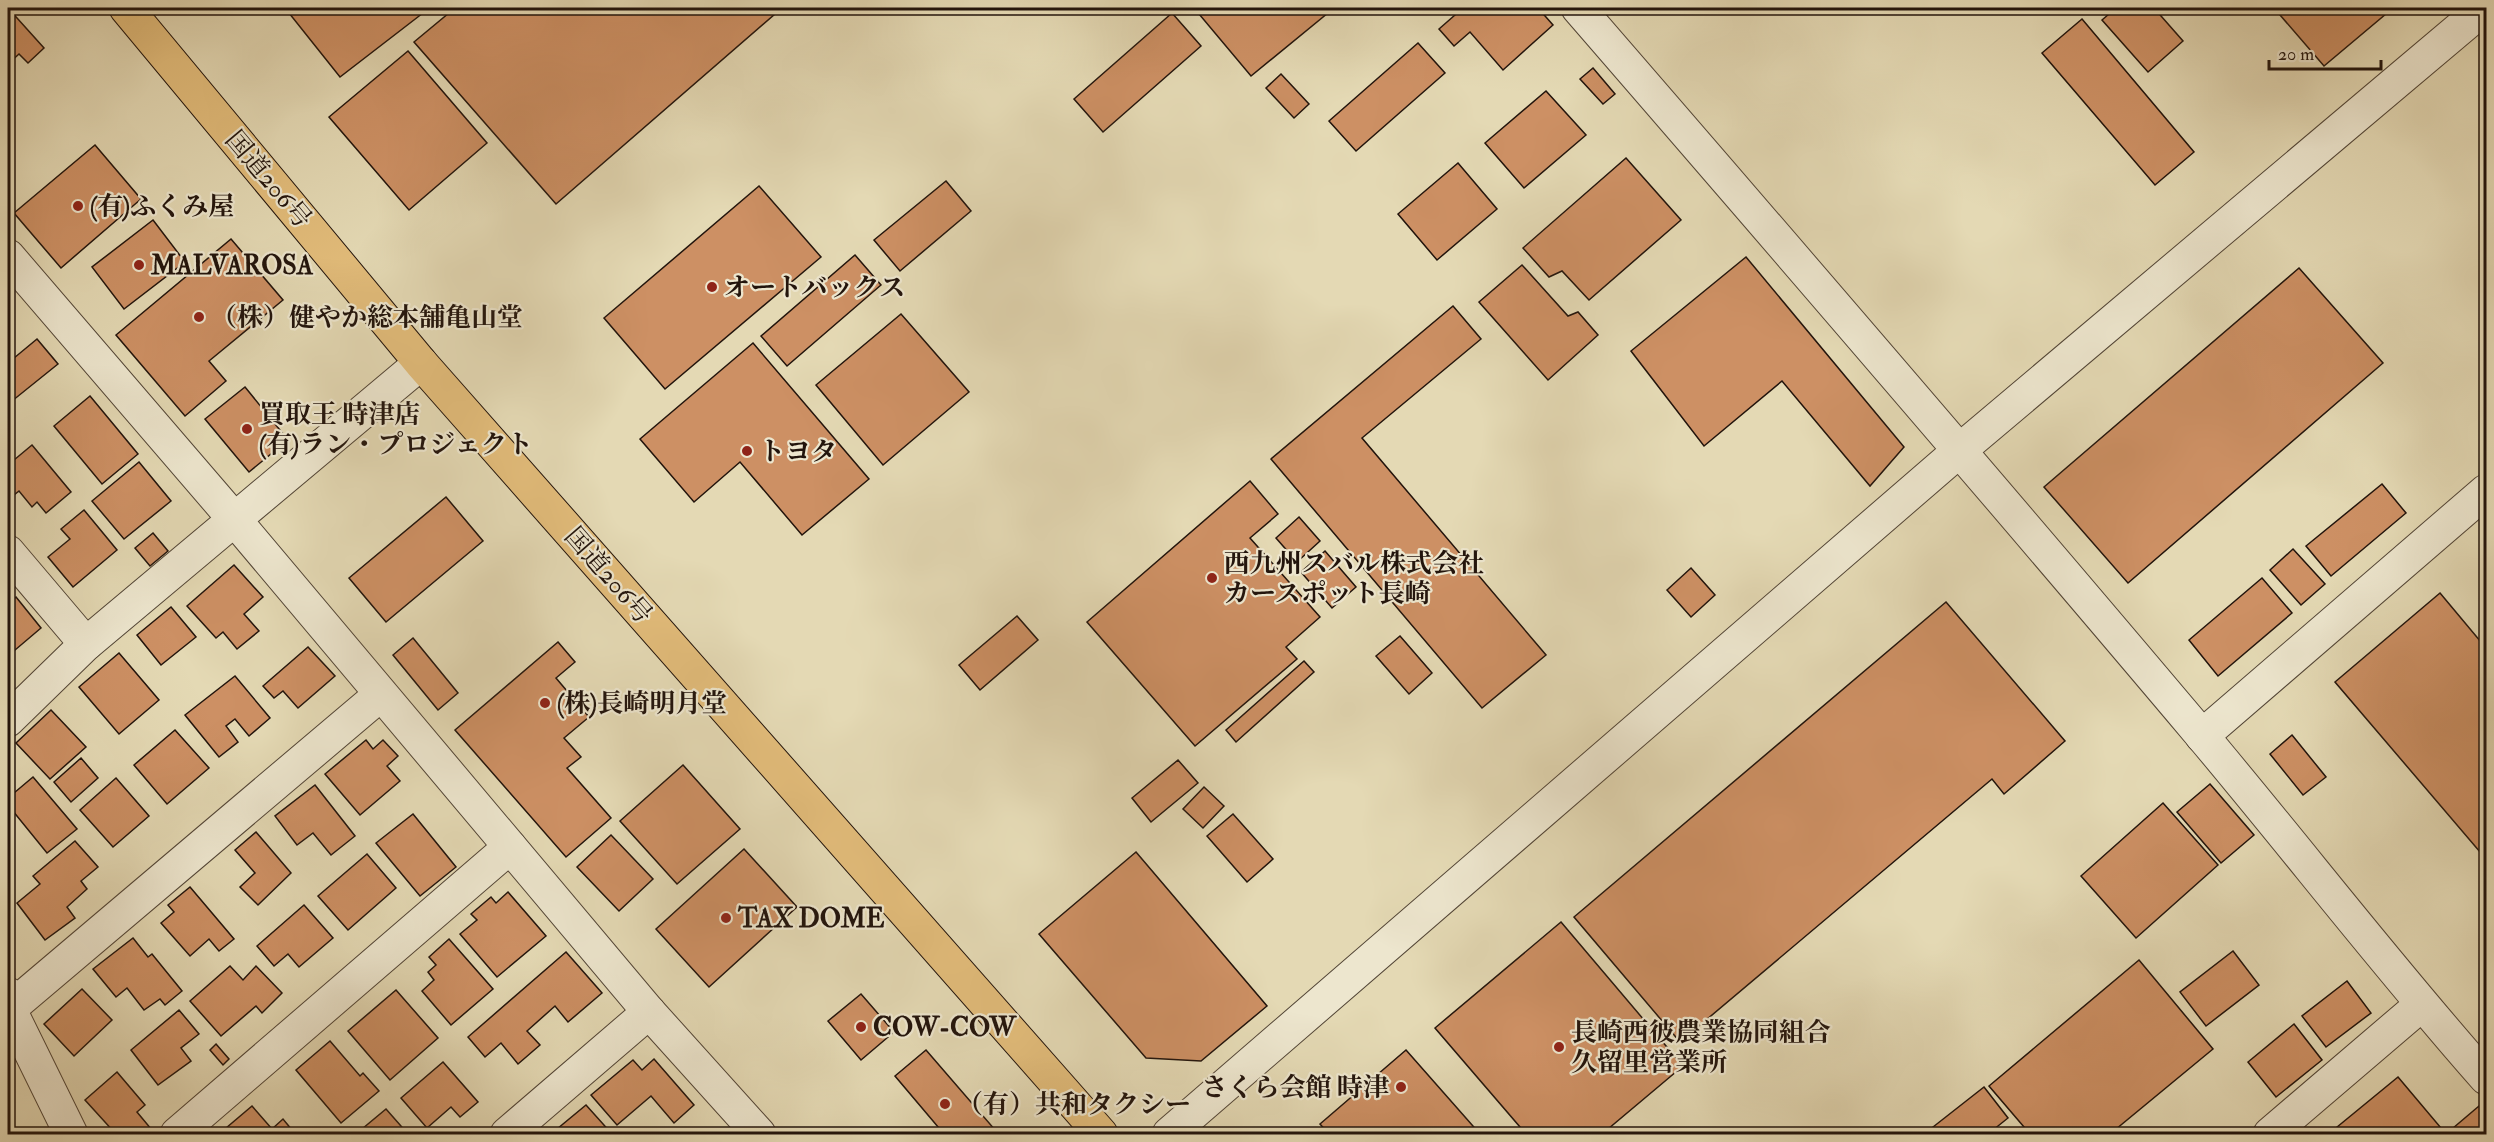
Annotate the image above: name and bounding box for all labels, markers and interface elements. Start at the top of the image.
scale bar [2269,33,2382,71]
text: 20 m [2278,43,2314,66]
street label: 国道206号 [218,124,318,235]
place label: (有)ふくみ屋 [90,191,234,223]
marker: (有)ふくみ屋 [71,199,85,213]
place label: MALVAROSA [150,250,314,282]
marker: MALVAROSA [132,258,146,272]
place label: オートバックス [724,272,905,304]
marker: オートバックス [705,280,719,294]
place label: （株）健やか総本舗亀山堂 [211,302,523,334]
marker: （株）健やか総本舗亀山堂 [192,310,206,324]
place label: 買取王 時津店 (有)ラン・プロジェクト [259,399,533,461]
marker: 買取王 時津店 (有)ラン・プロジェクト [240,422,254,436]
place label: トヨタ [759,436,837,468]
marker: トヨタ [740,444,754,458]
street label: 国道206号 [558,521,659,631]
place label: 西九州スバル株式会社 カースポット長崎 [1224,548,1484,610]
marker: 西九州スバル株式会社 カースポット長崎 [1205,571,1219,585]
place label: (株)長崎明月堂 [557,688,727,720]
marker: (株)長崎明月堂 [538,696,552,710]
place label: TAX DOME [737,903,885,935]
marker: TAX DOME [719,911,733,925]
place label: COW-COW [873,1012,1017,1044]
place label: 長崎西彼農業協同組合 久留里営業所 [1571,1017,1831,1079]
marker: COW-COW [854,1020,868,1034]
marker: 長崎西彼農業協同組合 久留里営業所 [1552,1040,1566,1054]
place label: さくら会館 時津 [1202,1072,1390,1104]
marker: さくら会館 時津 [1394,1080,1408,1094]
place label: （有）共和タクシー [957,1089,1191,1121]
marker: （有）共和タクシー [938,1097,952,1111]

